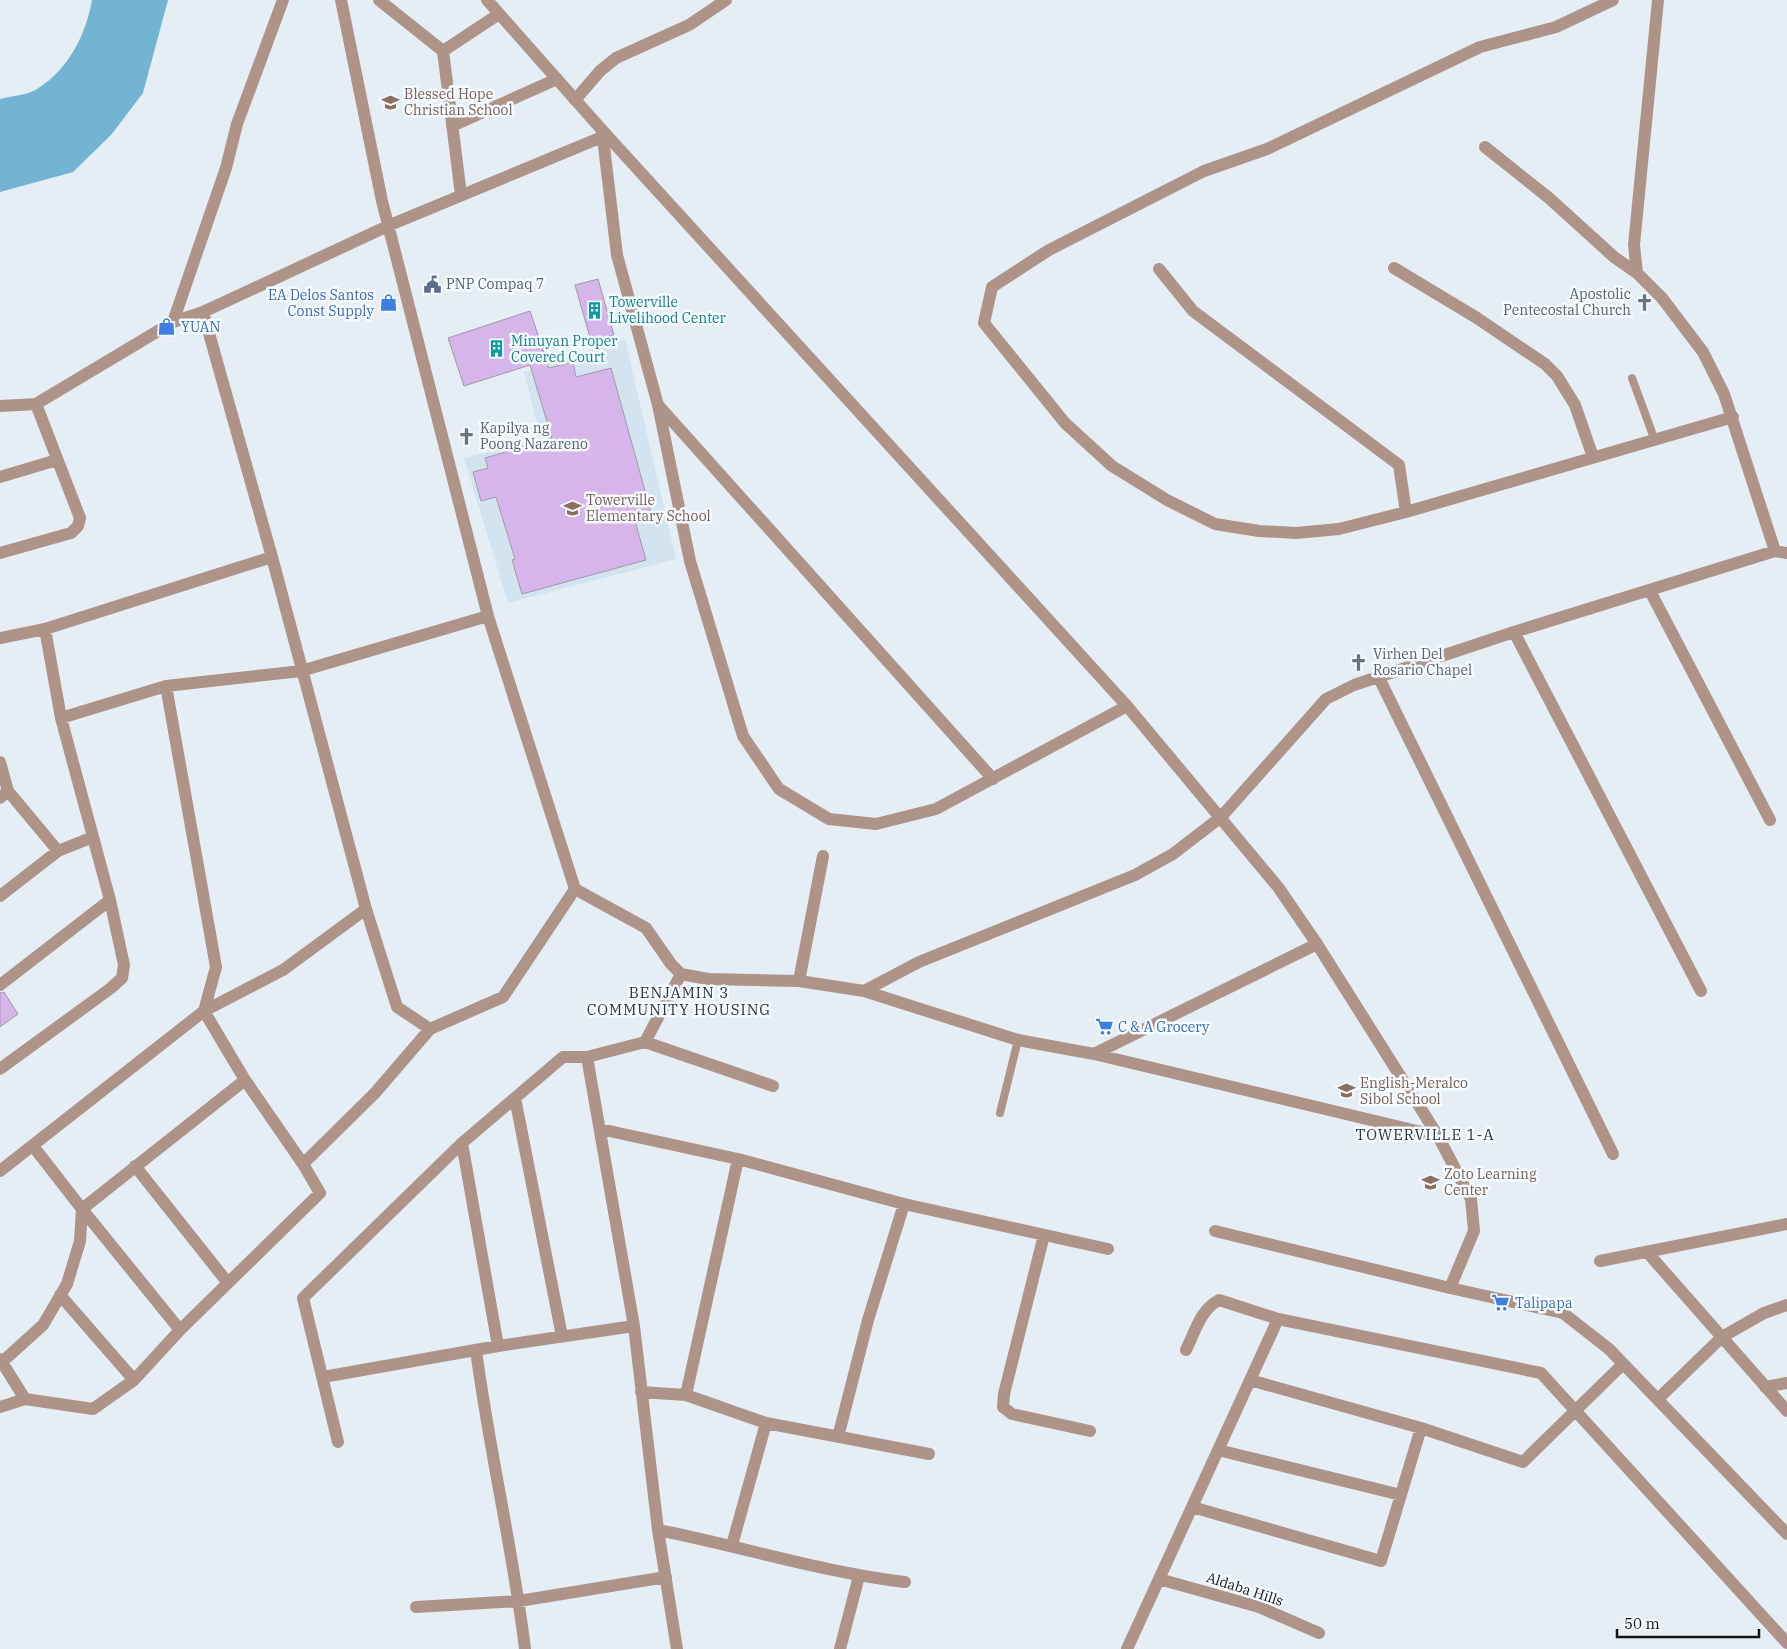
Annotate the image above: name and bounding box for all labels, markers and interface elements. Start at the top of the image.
place label: Blessed Hope Christian School [404,85,513,119]
school or university icon: Blessed Hope Christian School [380,92,400,112]
public building icon: PNP Compaq 7 [422,274,442,294]
place label: PNP Compaq 7 [446,275,544,293]
place label: Apostolic Pentecostal Church [1503,285,1631,319]
place label: EA Delos Santos Const Supply [268,286,375,320]
church icon: Apostolic Pentecostal Church [1635,292,1655,312]
shop icon: EA Delos Santos Const Supply [378,293,398,313]
place label: Towerville Livelihood Center [609,293,727,327]
building icon: Towerville Livelihood Center [585,300,605,320]
shop icon: YUAN [157,317,177,337]
place label: YUAN [181,318,220,336]
place label: Minuyan Proper Covered Court [511,332,618,366]
building icon: Minuyan Proper Covered Court [487,339,507,359]
place label: Kapilya ng Poong Nazareno [480,419,588,453]
church icon: Kapilya ng Poong Nazareno [456,426,476,446]
place label: Towerville Elementary School [586,491,711,525]
school or university icon: Towerville Elementary School [562,498,582,518]
place label: Virhen Del Rosario Chapel [1373,645,1472,679]
church icon: Virhen Del Rosario Chapel [1349,652,1369,672]
district label: BENJAMIN 3 COMMUNITY HOUSING [587,983,771,1019]
supermarket icon: C & A Grocery [1094,1017,1114,1037]
place label: C & A Grocery [1118,1018,1210,1036]
place label: English-Meralco Sibol School [1360,1074,1468,1108]
school or university icon: English-Meralco Sibol School [1336,1081,1356,1101]
district label: TOWERVILLE 1-A [1356,1125,1494,1144]
place label: Zoto Learning Center [1444,1165,1537,1199]
school or university icon: Zoto Learning Center [1420,1172,1440,1192]
supermarket icon: Talipapa [1491,1293,1511,1313]
place label: Talipapa [1515,1294,1573,1312]
street label: Aldaba Hills [1204,1568,1286,1610]
scale bar [1617,1606,1760,1638]
text: 50 m [1624,1614,1660,1633]

